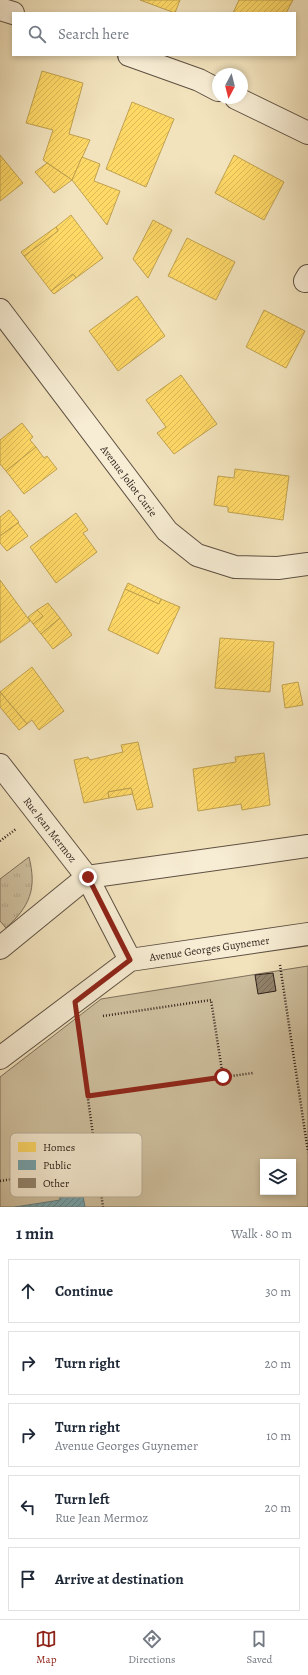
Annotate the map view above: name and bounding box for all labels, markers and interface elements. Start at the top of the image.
search box [12,12,296,56]
icon: search [26,23,48,45]
text: Search here [58,24,129,44]
north arrow [212,68,248,104]
street label: Avenue Joliot Curie [96,441,161,520]
street label: Rue Jean Mermoz [20,794,80,866]
route end [79,868,97,886]
street label: Avenue Georges Guynemer [147,933,270,965]
route start [214,1068,232,1086]
legend [10,1133,142,1197]
text: Homes [43,1140,75,1155]
text: Public [43,1158,71,1173]
map controls [260,1159,296,1195]
button: layers [260,1159,296,1195]
text: Other [43,1176,69,1191]
text: 1 min [16,1222,54,1245]
text: Walk · 80 m [231,1225,292,1242]
icon: ahead [17,1280,39,1302]
text: Continue [55,1281,113,1301]
text: 30 m [265,1283,291,1300]
icon: right [17,1352,39,1374]
text: Turn right [55,1353,120,1373]
text: 20 m [265,1355,291,1372]
text: Turn right [55,1417,120,1437]
icon: right [17,1424,39,1446]
text: 10 m [266,1427,291,1444]
text: Avenue Georges Guynemer [55,1437,198,1454]
text: Turn left [55,1489,110,1509]
icon: left [17,1496,39,1518]
text: 20 m [265,1499,291,1516]
text: Rue Jean Mermoz [55,1509,148,1526]
icon: arrive [17,1568,39,1590]
text: Arrive at destination [55,1569,184,1589]
tab: Map [35,1628,57,1667]
tab: Directions [128,1628,176,1667]
tab: Saved [246,1628,273,1667]

